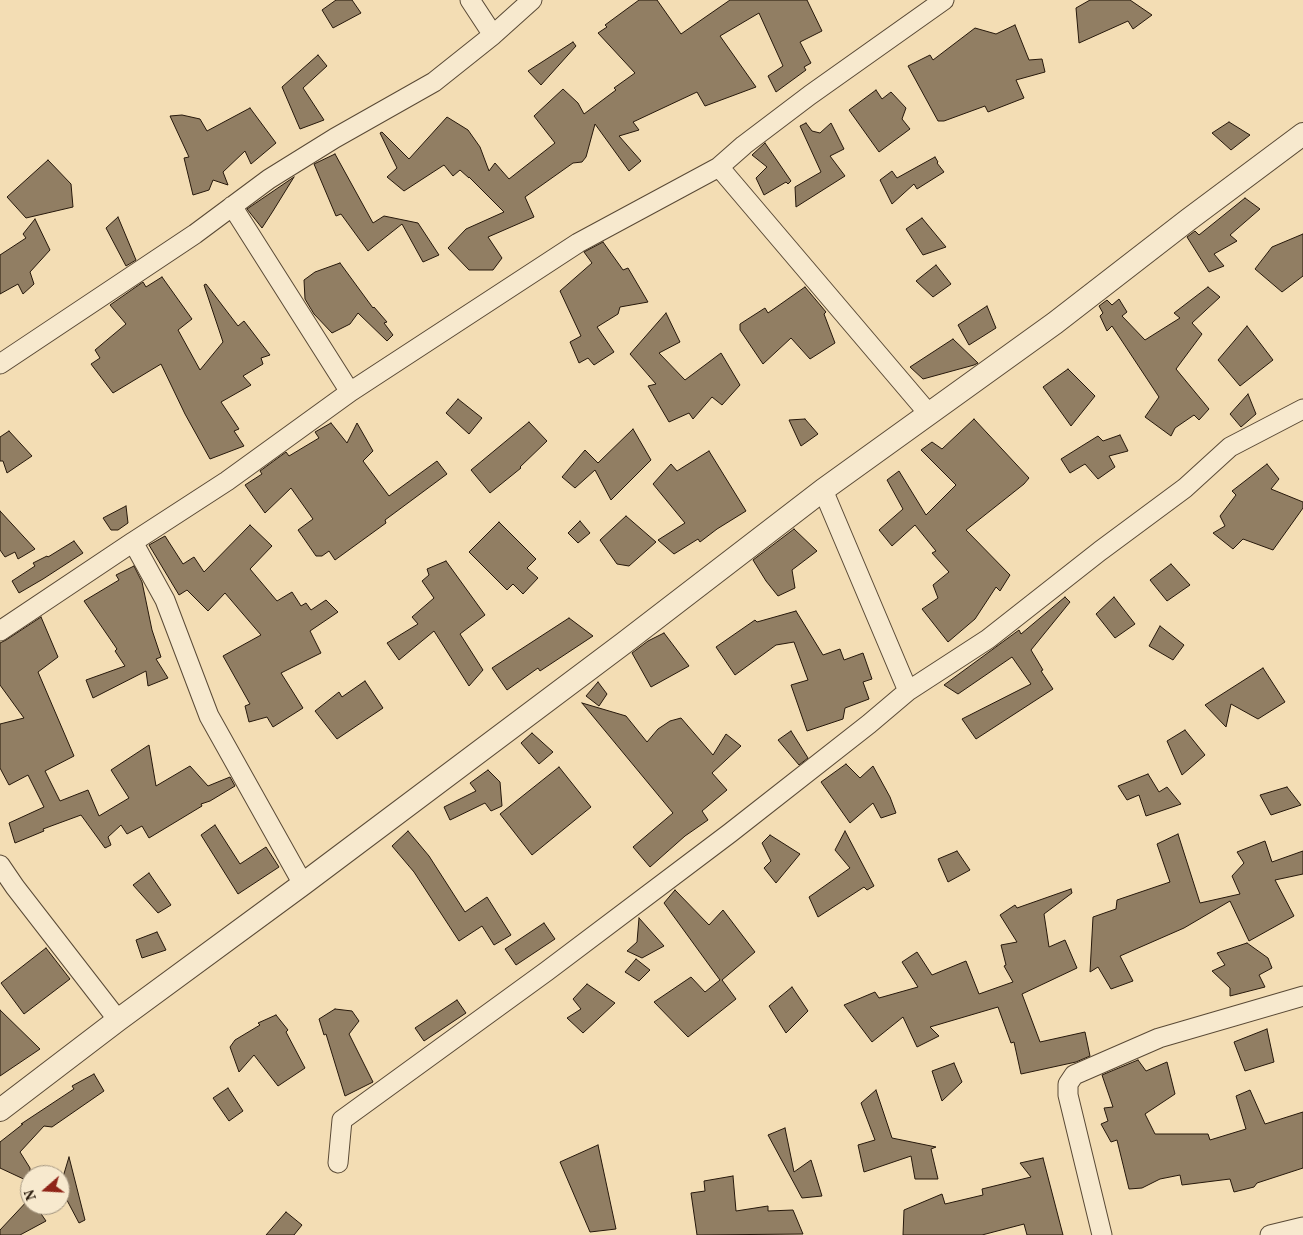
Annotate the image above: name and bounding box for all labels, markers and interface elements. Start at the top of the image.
north arrow [20,1165,70,1215]
text: N [21,1187,42,1203]

